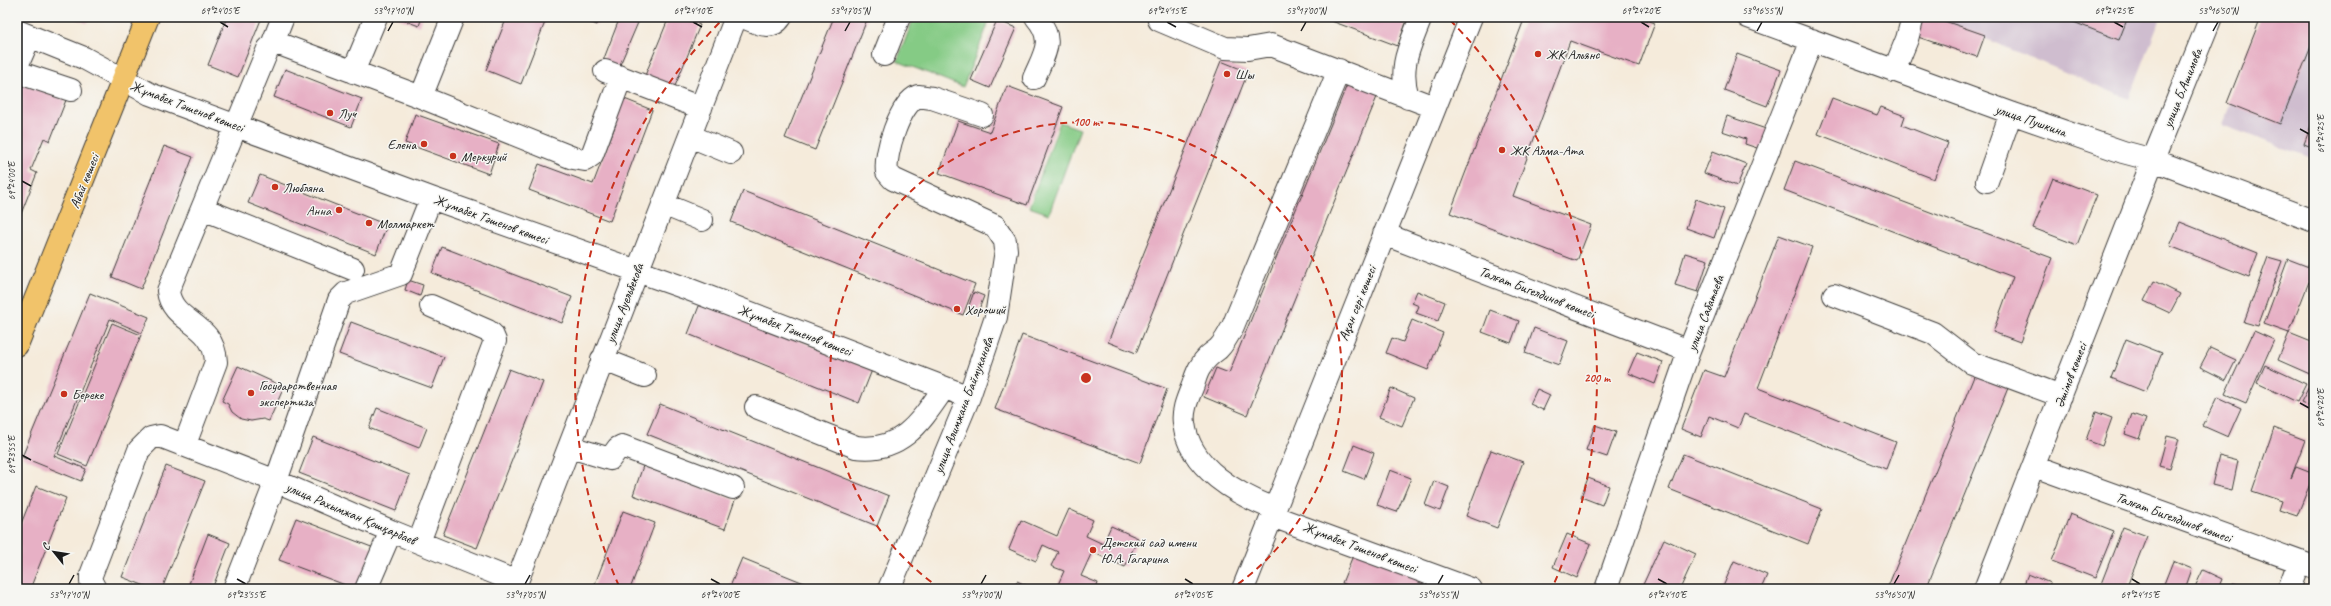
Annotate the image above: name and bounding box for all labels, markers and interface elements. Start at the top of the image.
text: 69°24'05"E [201,4,241,17]
text: 53°17'10"N [373,4,415,17]
text: 69°24'10"E [674,4,714,17]
text: 53°17'05"N [830,4,872,17]
text: 69°24'15"E [1148,4,1188,17]
text: 53°17'00"N [1286,4,1328,17]
text: 69°24'20"E [1622,4,1662,17]
text: 53°16'55"N [1742,4,1784,17]
text: 69°24'25"E [2095,4,2135,17]
text: 53°16'50"N [2198,4,2240,17]
street label: улица Б.Ашимова [2159,45,2207,131]
place label: ЖК Альянс [1546,46,1600,63]
marker: ЖК Альянс [1533,49,1543,59]
place label: Шы [1235,66,1255,83]
marker: Шы [1222,69,1232,79]
street label: Жұмабек Тәшенов көшесі [128,77,248,137]
street label: улица Пушкина [1992,100,2070,141]
place label: Луч [338,105,357,122]
marker: Луч [325,108,335,118]
text: 69°24'25"E [2314,113,2327,153]
text: 100 m [1073,114,1100,130]
place label: Елена [388,136,417,153]
marker: Елена [419,139,429,149]
place label: ЖК Алма-Ата [1510,142,1584,159]
marker: ЖК Алма-Ата [1497,145,1507,155]
place label: Меркурий [461,148,508,165]
street label: Абай көшесі [66,149,104,211]
marker: Меркурий [448,151,458,161]
text: 69°24'00"E [5,160,18,200]
place label: Любляна [283,179,324,196]
marker: Любляна [270,182,280,192]
street label: Жұмабек Тәшенов көшесі [431,191,553,249]
place label: Анна [306,202,332,219]
marker: Анна [334,205,344,215]
place label: Молмаркет [377,215,435,232]
marker: Молмаркет [364,218,374,228]
street label: улица Ауельбекова [601,260,648,346]
street label: Ақан сері көшесі [1335,261,1381,343]
street label: Талғат Бигелдинов көшесі [1477,263,1599,323]
street label: улица Сабатаева [1683,272,1728,354]
street label: Жұмабек Тәшенов көшесі [736,301,856,361]
place label: Хороший [965,301,1007,318]
marker: Хороший [952,304,962,314]
street label: улица Алимжана Баймуканова [929,334,998,477]
street label: Әшімов көшесі [2050,338,2091,410]
text: 200 m [1584,370,1611,386]
centre of rings [1079,371,1093,385]
place label: Государственная экспертиза [259,377,337,410]
place label: Береке [72,386,105,403]
text: 69°24'20"E [2314,387,2327,427]
marker: Государственная экспертиза [246,388,256,398]
marker: Береке [59,389,69,399]
text: 69°23'55"E [5,434,18,474]
street label: улица Рахымжан Қошқарбаев [282,478,421,550]
street label: Талғат Бигелдинов көшесі [2114,489,2236,547]
street label: Жұмабек Тәшенов көшесі [1301,518,1421,578]
north arrow [34,532,74,572]
place label: Детский сад имени Ю.А. Гагарина [1101,534,1197,567]
text: С [38,540,54,553]
marker: Детский сад имени Ю.А. Гагарина [1088,545,1098,555]
text: 53°17'10"N [49,588,91,601]
text: 69°23'55"E [227,588,267,601]
text: 53°17'05"N [505,588,547,601]
text: 69°24'00"E [701,588,741,601]
text: 53°17'00"N [961,588,1003,601]
text: 69°24'05"E [1174,588,1214,601]
text: 53°16'55"N [1418,588,1460,601]
text: 69°24'10"E [1648,588,1688,601]
text: 53°16'50"N [1874,588,1916,601]
text: 69°24'15"E [2121,588,2161,601]

